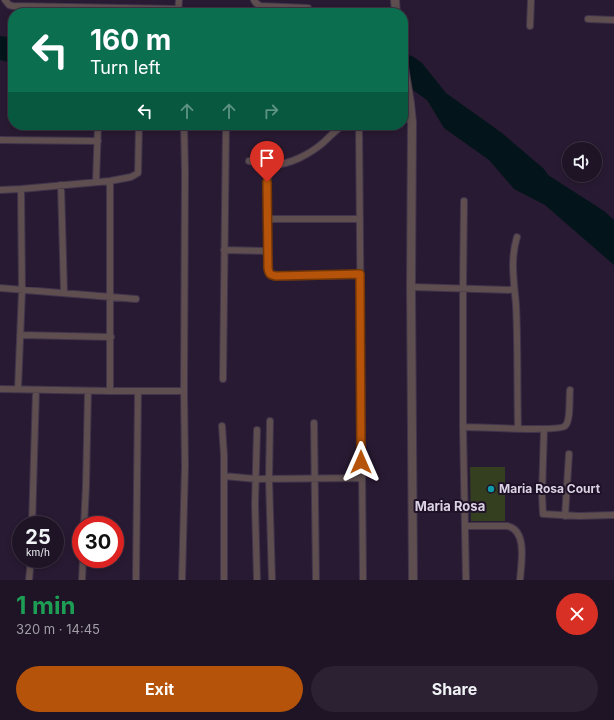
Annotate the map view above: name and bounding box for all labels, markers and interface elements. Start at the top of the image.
text: 160 m [90,23,171,57]
icon: left [24,24,76,76]
text: Turn left [90,57,160,78]
icon: left [134,100,156,122]
icon: ahead [176,100,198,122]
icon: ahead [218,100,240,122]
icon: right [260,100,282,122]
pin [250,141,284,182]
map controls [562,142,602,182]
button: sound [562,142,602,182]
icon: arrive [256,147,278,169]
position arrow [340,441,382,483]
place label: Maria Rosa Court [499,481,601,496]
marker: Maria Rosa Court [486,484,496,494]
district label: Maria Rosa [415,498,485,514]
speed limit sign: 30 [72,516,124,568]
text: 25 [25,525,51,549]
text: km/h [26,546,50,558]
text: 1 min [16,591,75,620]
button: close [556,593,598,635]
text: 320 m · 14:45 [16,621,100,637]
button: Exit [16,666,303,712]
button: Share [311,666,598,712]

